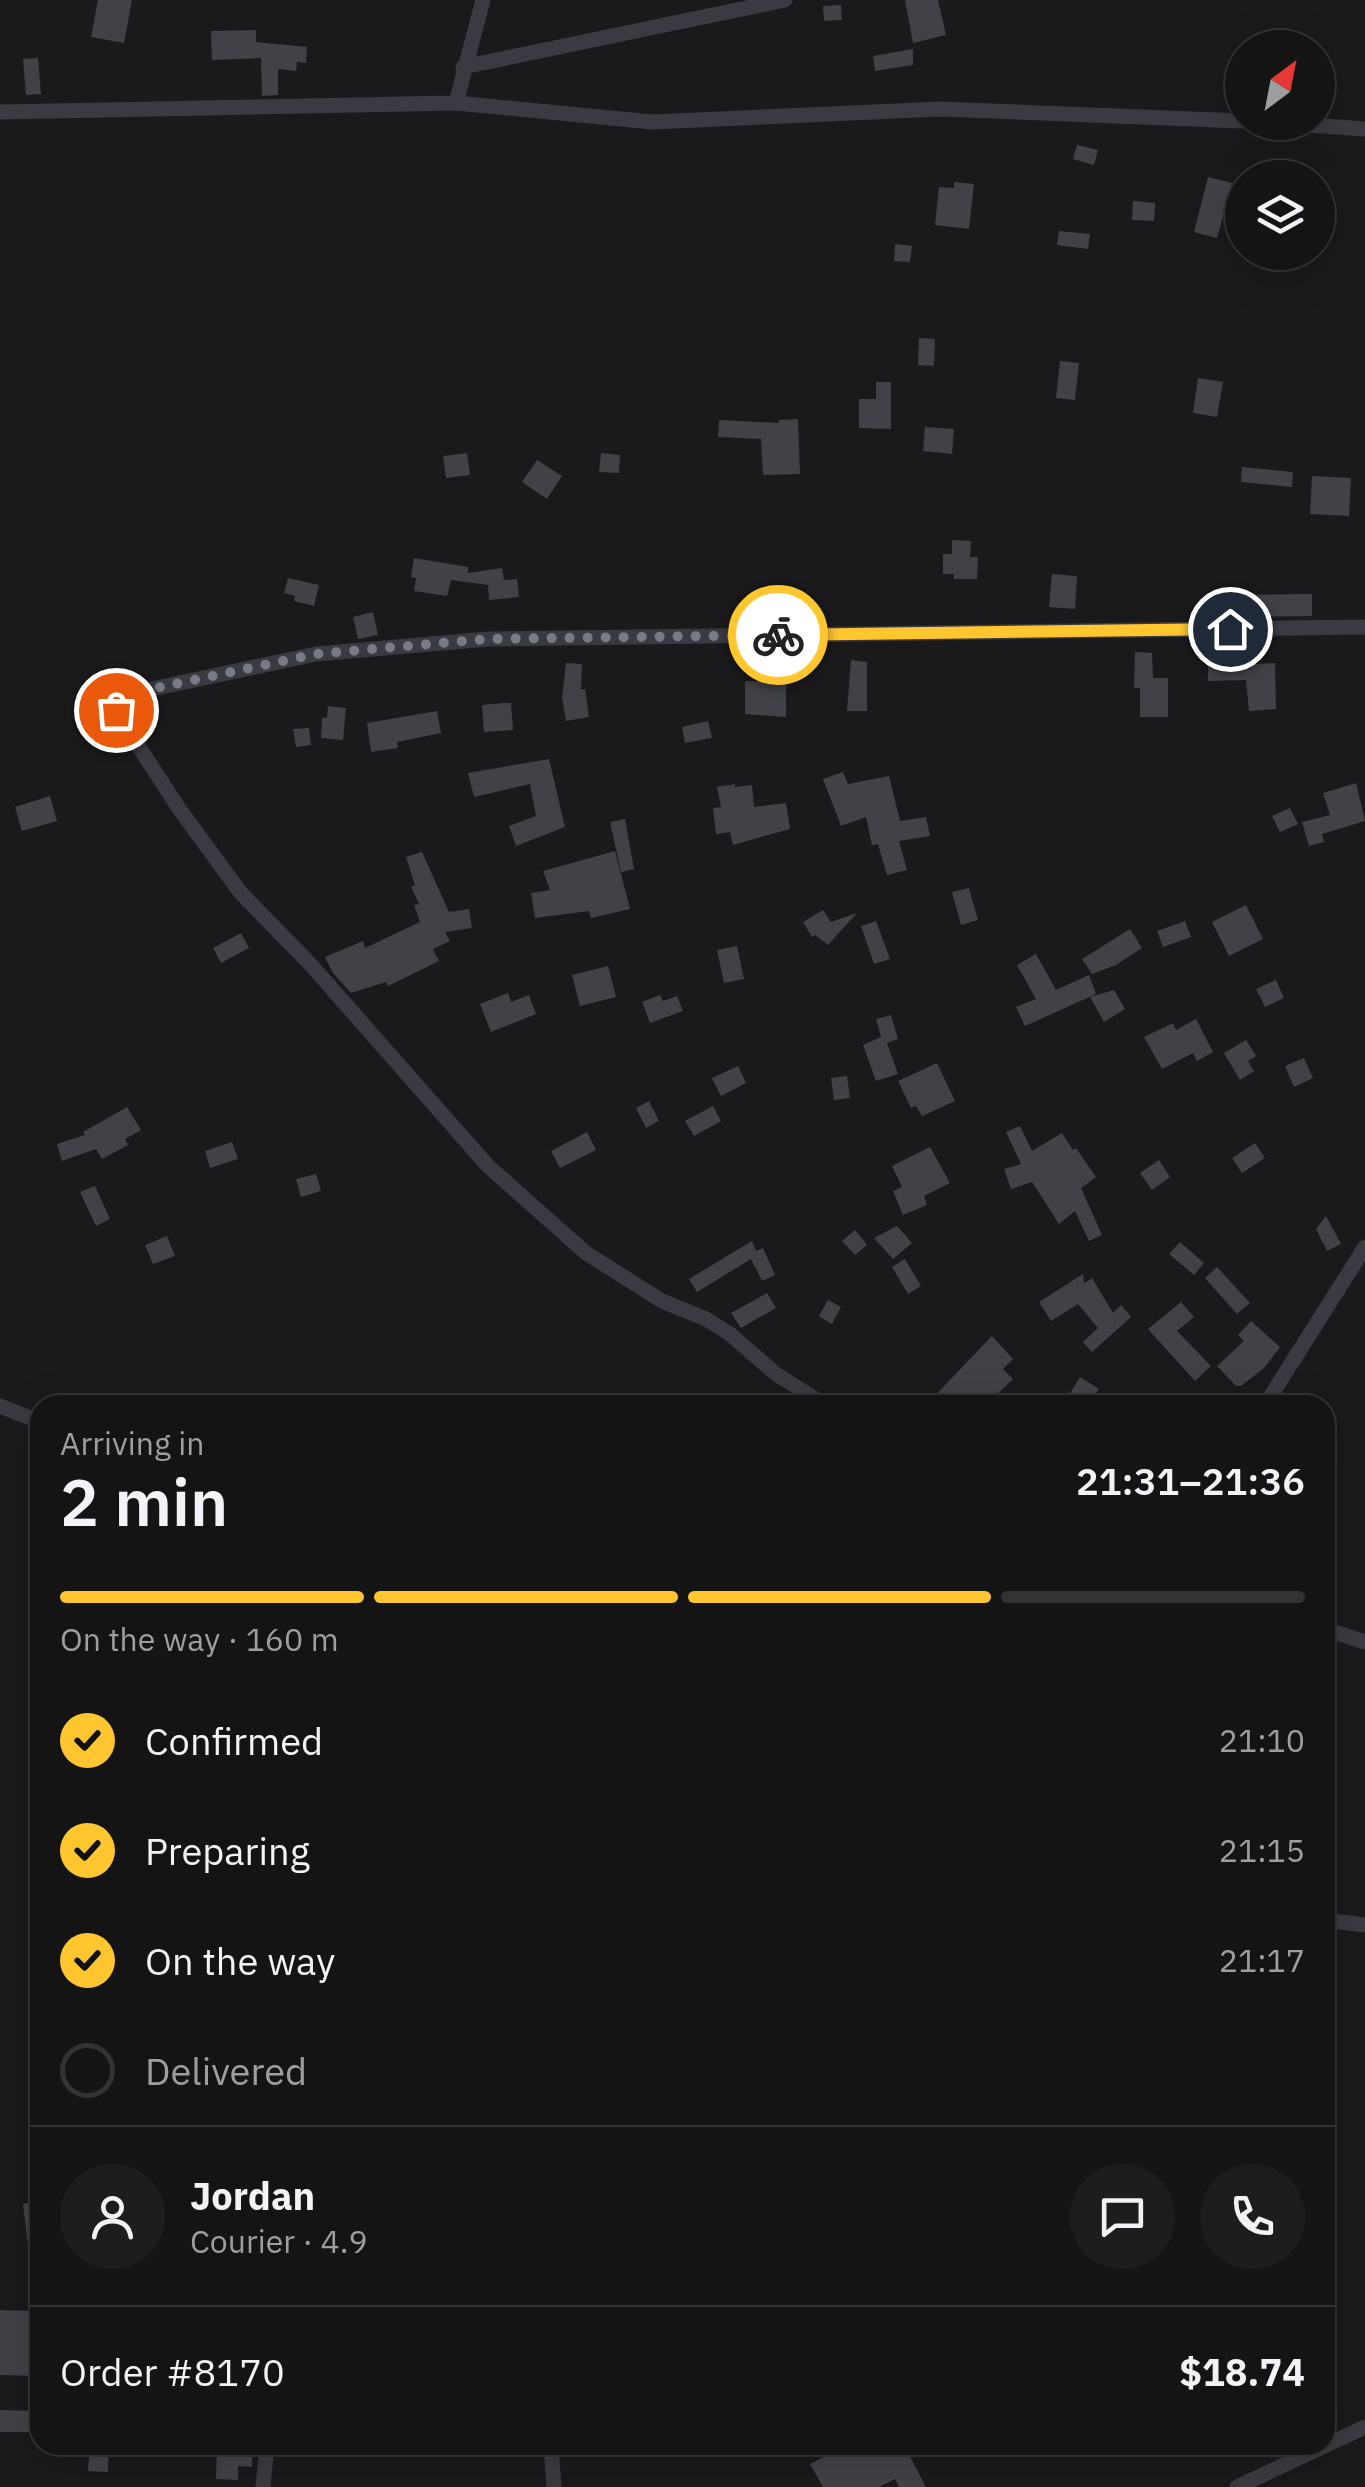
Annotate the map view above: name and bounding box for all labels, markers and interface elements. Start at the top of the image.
north arrow [1225,30,1335,140]
map controls [1225,30,1335,270]
button: layers [1225,160,1335,270]
courier [728,585,828,685]
pin [1188,587,1273,672]
icon: home [1203,602,1258,657]
icon: bike [751,608,806,663]
pin [74,668,159,753]
icon: bag [89,683,144,738]
text: Arriving in [60,1422,205,1464]
text: 21:31–21:36 [1076,1456,1305,1505]
text: 2 min [60,1459,228,1544]
text: On the way · 160 m [60,1618,339,1660]
icon: check [60,1713,115,1768]
text: Confirmed [145,1716,323,1765]
text: 21:10 [1219,1719,1305,1761]
icon: check [60,1823,115,1878]
text: Preparing [145,1826,310,1875]
text: 21:15 [1219,1829,1305,1871]
icon: check [60,1933,115,1988]
text: On the way [145,1936,335,1985]
text: 21:17 [1219,1939,1305,1981]
text: Delivered [145,2046,307,2095]
button: person [60,2164,165,2269]
button: chat [1070,2164,1175,2269]
button: phone [1200,2164,1305,2269]
text: Jordan [190,2171,315,2220]
text: Courier · 4.9 [190,2220,368,2262]
text: Order #8170 [60,2347,285,2396]
text: $18.74 [1179,2347,1305,2396]

